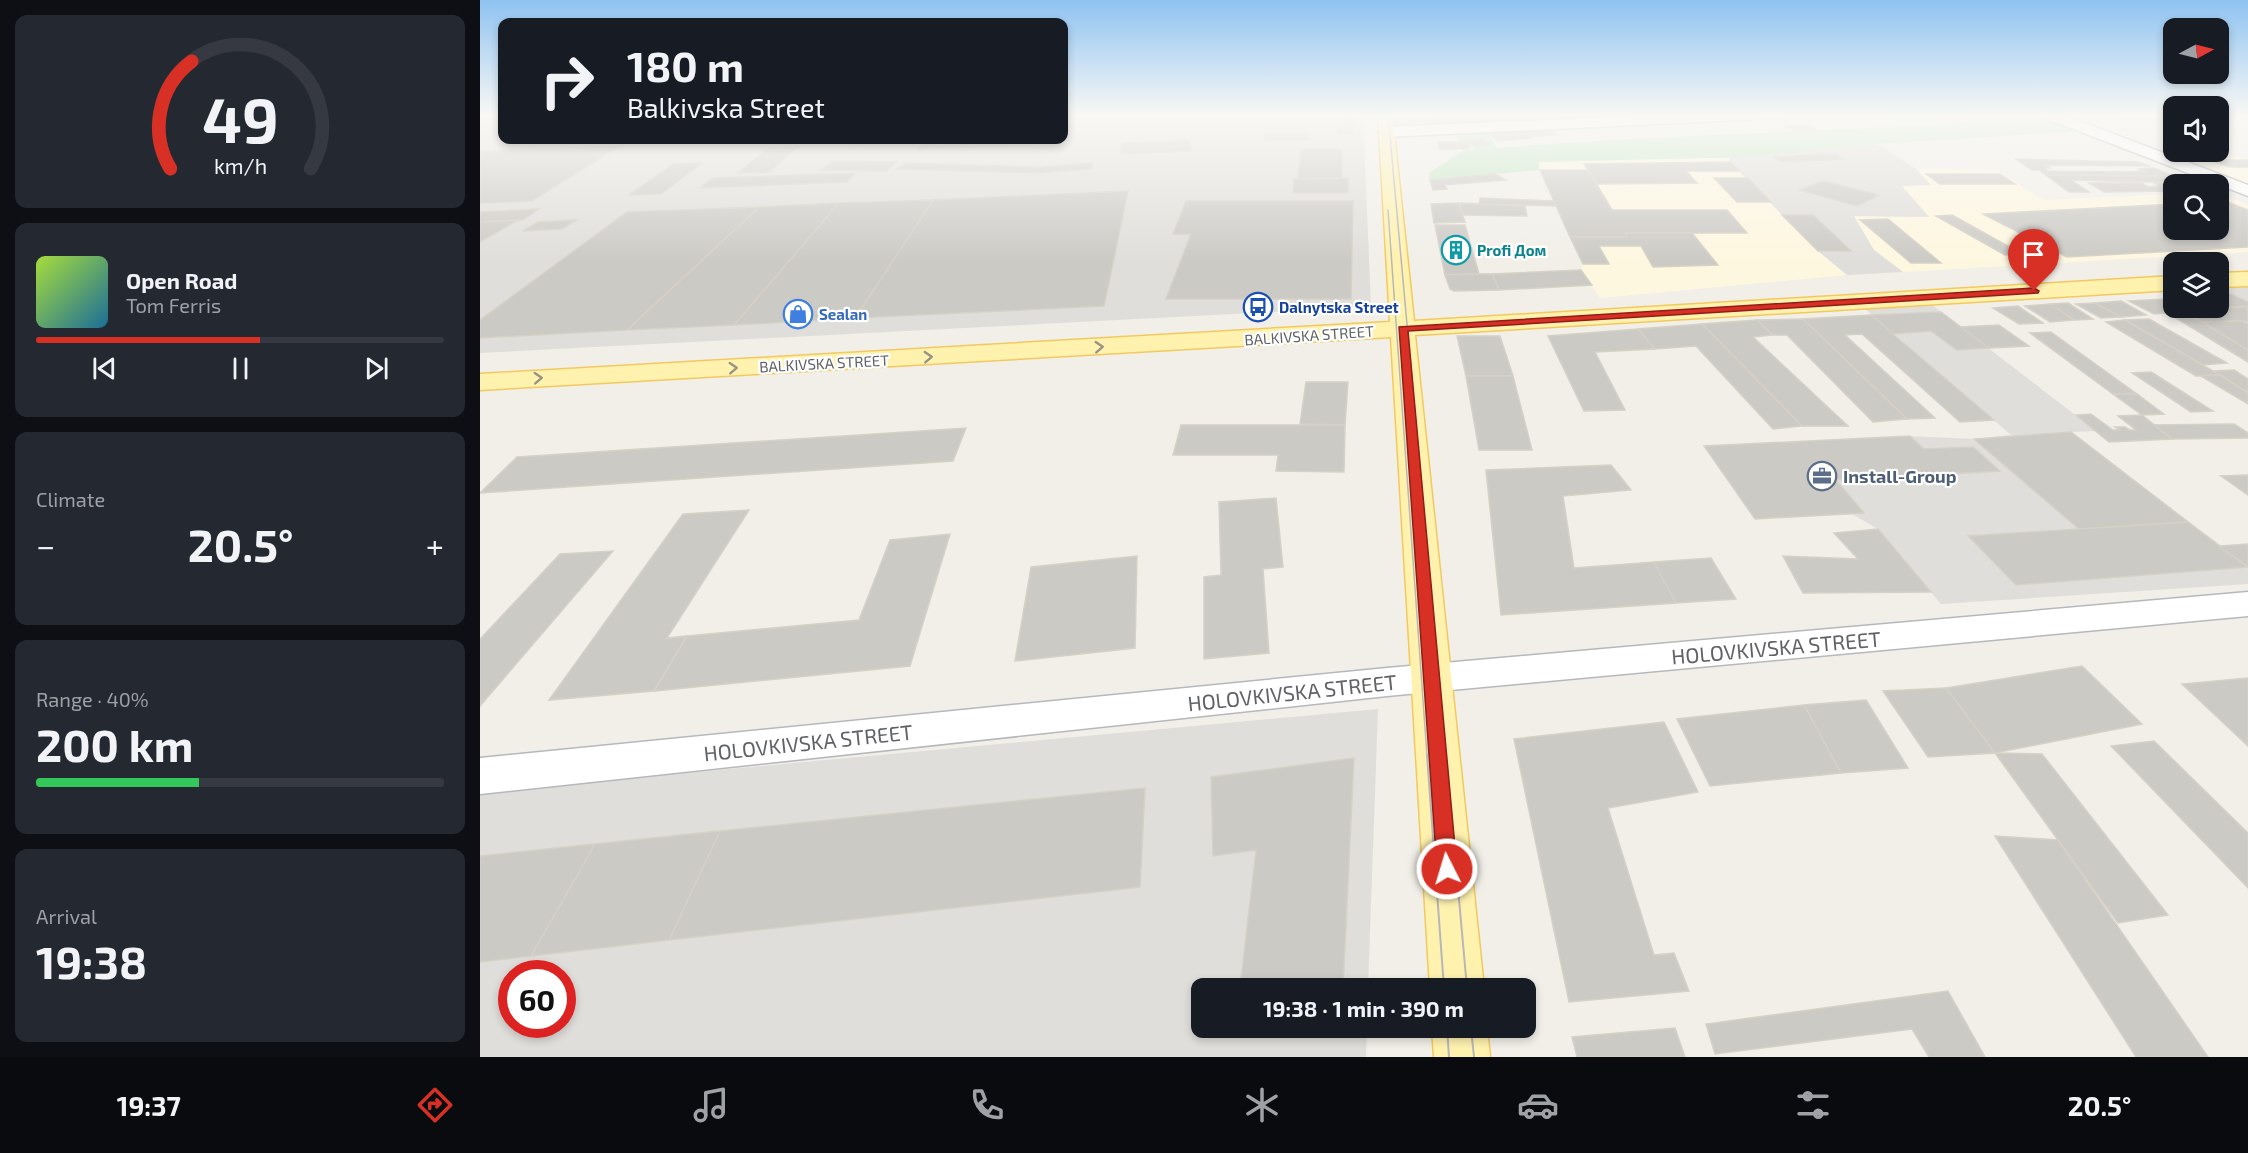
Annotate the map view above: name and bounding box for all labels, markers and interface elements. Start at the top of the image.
north arrow [2163,18,2229,84]
map controls [2163,18,2229,318]
text: 180 m [627,40,744,90]
icon: right [528,42,606,120]
text: 49 [202,81,278,156]
text: Balkivska Street [627,91,825,123]
button: sound [2163,96,2229,162]
text: km/h [213,153,267,178]
button: search [2163,174,2229,240]
pin [2008,229,2059,291]
building icon: Profi Дом [1440,234,1472,266]
icon: arrive [2017,238,2050,271]
place label: Profi Дом [1477,241,1546,259]
button: layers [2163,252,2229,318]
text: Open Road [126,267,238,293]
bus stop icon: Dalnytska Street [1242,291,1274,323]
text: Tom Ferris [126,293,221,317]
shop icon: Sealan [782,298,814,330]
place label: Dalnytska Street [1279,298,1399,317]
place label: Sealan [819,305,867,323]
street label: BALKIVSKA STREET [1244,321,1375,349]
one-way arrow [1095,341,1104,354]
one-way arrow [923,350,932,363]
street label: BALKIVSKA STREET [759,351,890,375]
icon: previous [88,352,121,385]
icon: pause [224,352,257,385]
icon: next [360,352,393,385]
one-way arrow [729,361,738,374]
one-way arrow [534,372,543,385]
office icon: Install-Group [1806,460,1838,492]
place label: Install-Group [1843,465,1957,487]
text: Climate [36,487,105,511]
text: 20.5° [188,517,293,571]
text: − [36,525,55,565]
text: + [426,525,444,565]
street label: HOLOVKIVSKA STREET [1670,625,1882,669]
street label: HOLOVKIVSKA STREET [1186,669,1398,715]
text: Range · 40% [36,687,149,711]
text: 200 km [36,717,193,771]
street label: HOLOVKIVSKA STREET [702,719,914,765]
position arrow [1415,837,1479,901]
text: Arrival [36,904,97,928]
text: 19:38 [36,934,147,988]
speed limit sign: 60 [498,960,576,1038]
text: 19:38 · 1 min · 390 m [1263,995,1464,1021]
icon: directions [414,1084,456,1126]
icon: music [690,1084,732,1126]
icon: phone [966,1084,1008,1126]
icon: climate [1241,1084,1283,1126]
icon: car [1517,1084,1559,1126]
icon: filters [1792,1084,1834,1126]
text: 19:37 [117,1089,181,1121]
text: 20.5° [2068,1089,2131,1121]

